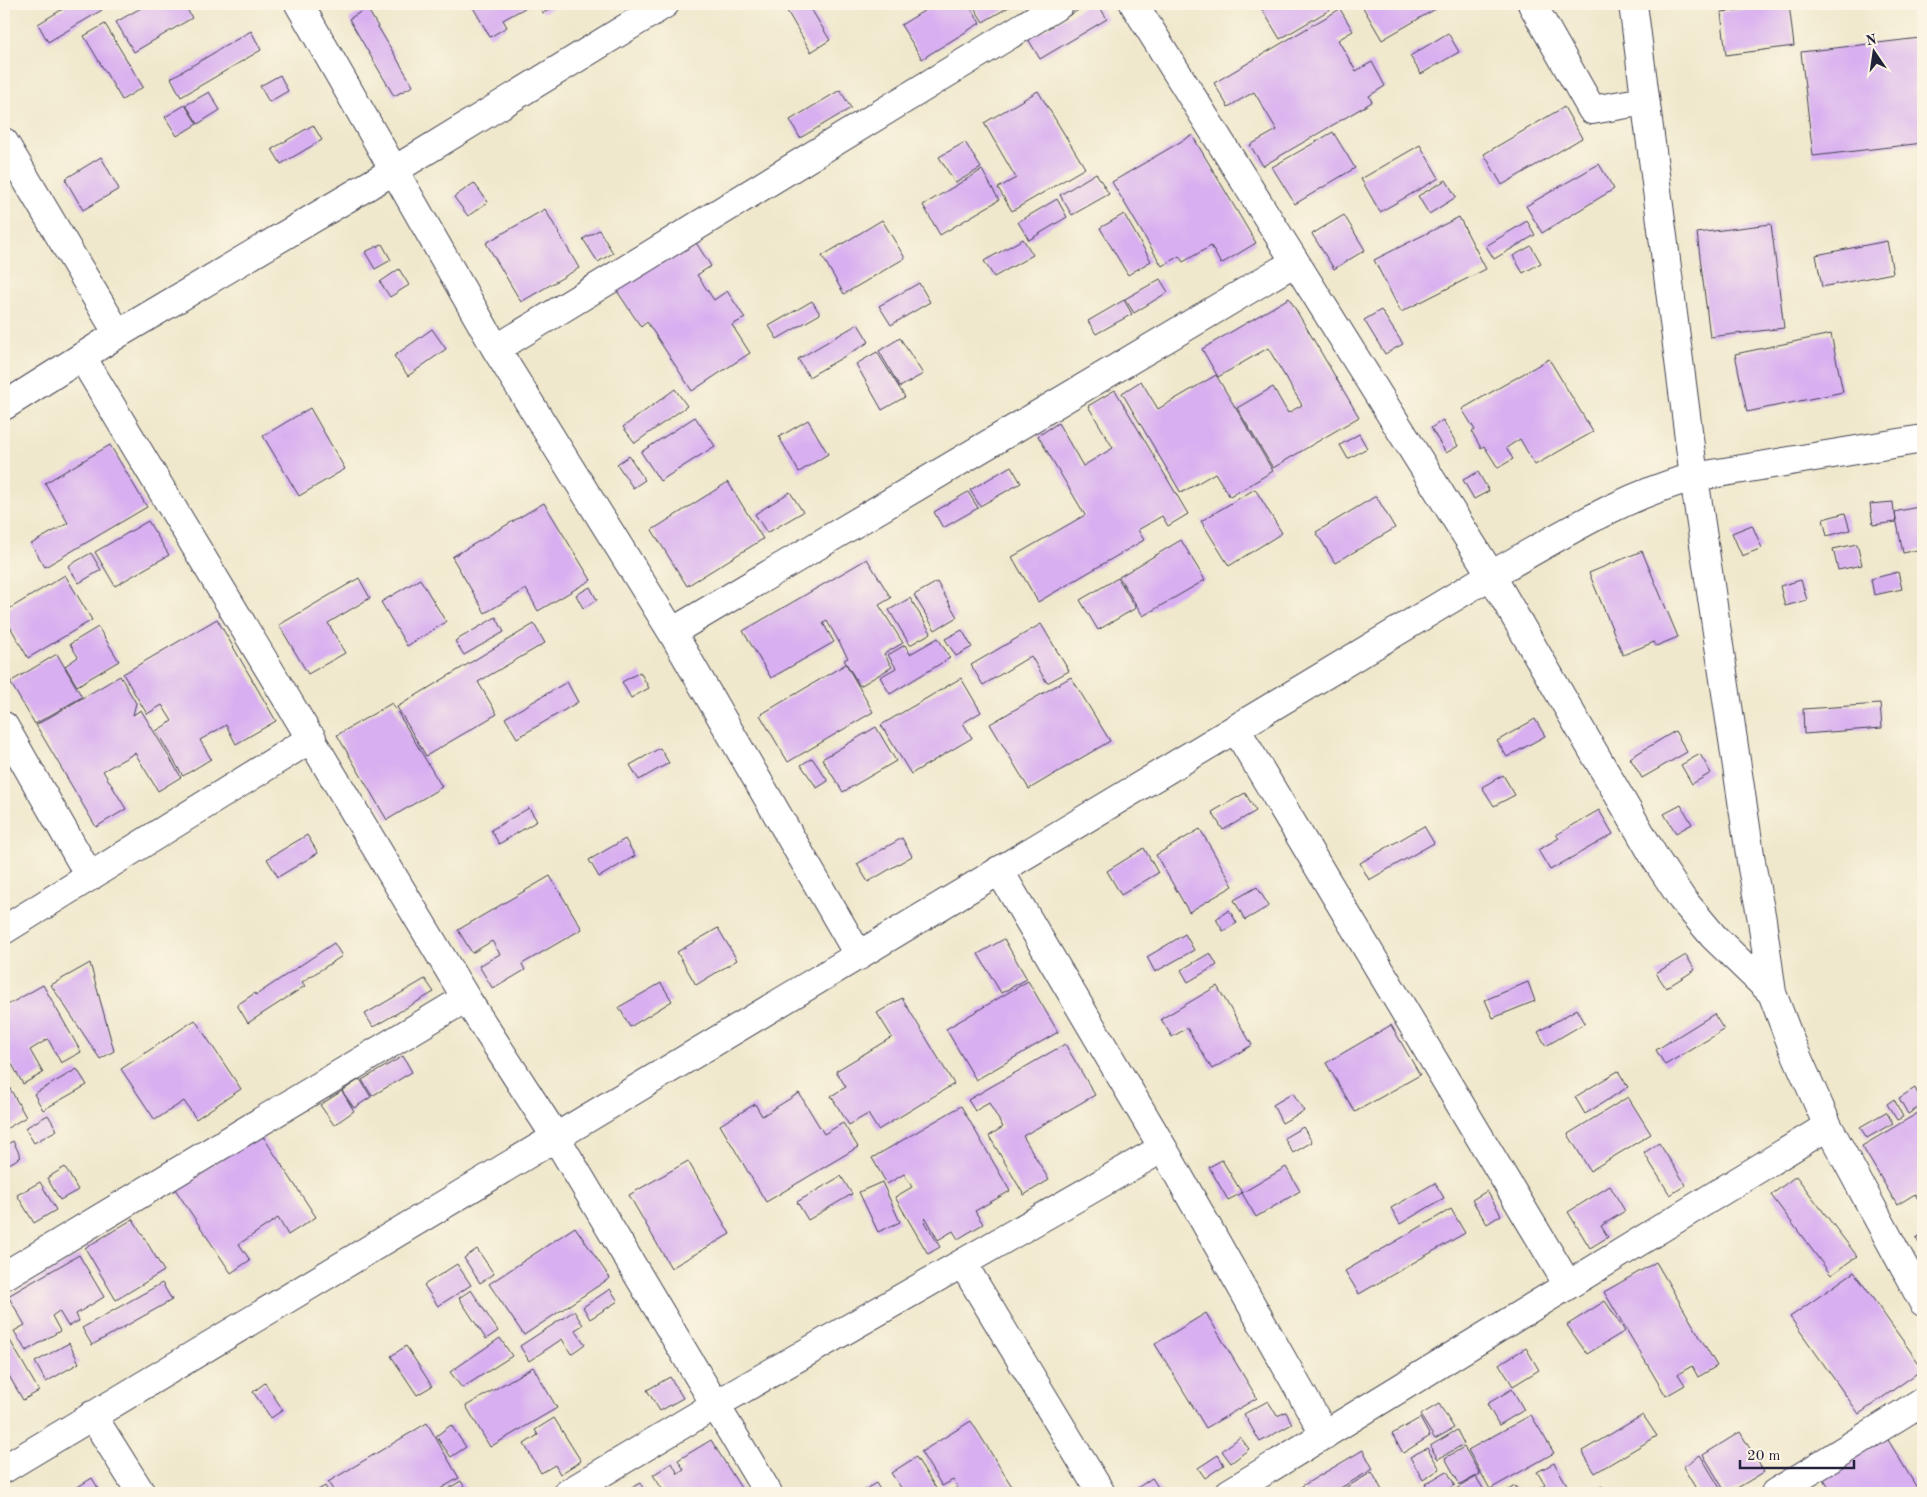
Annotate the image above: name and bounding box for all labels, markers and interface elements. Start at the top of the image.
north arrow [1850,28,1900,78]
text: N [1865,32,1878,48]
scale bar [1740,1437,1853,1469]
text: 20 m [1747,1449,1781,1464]

